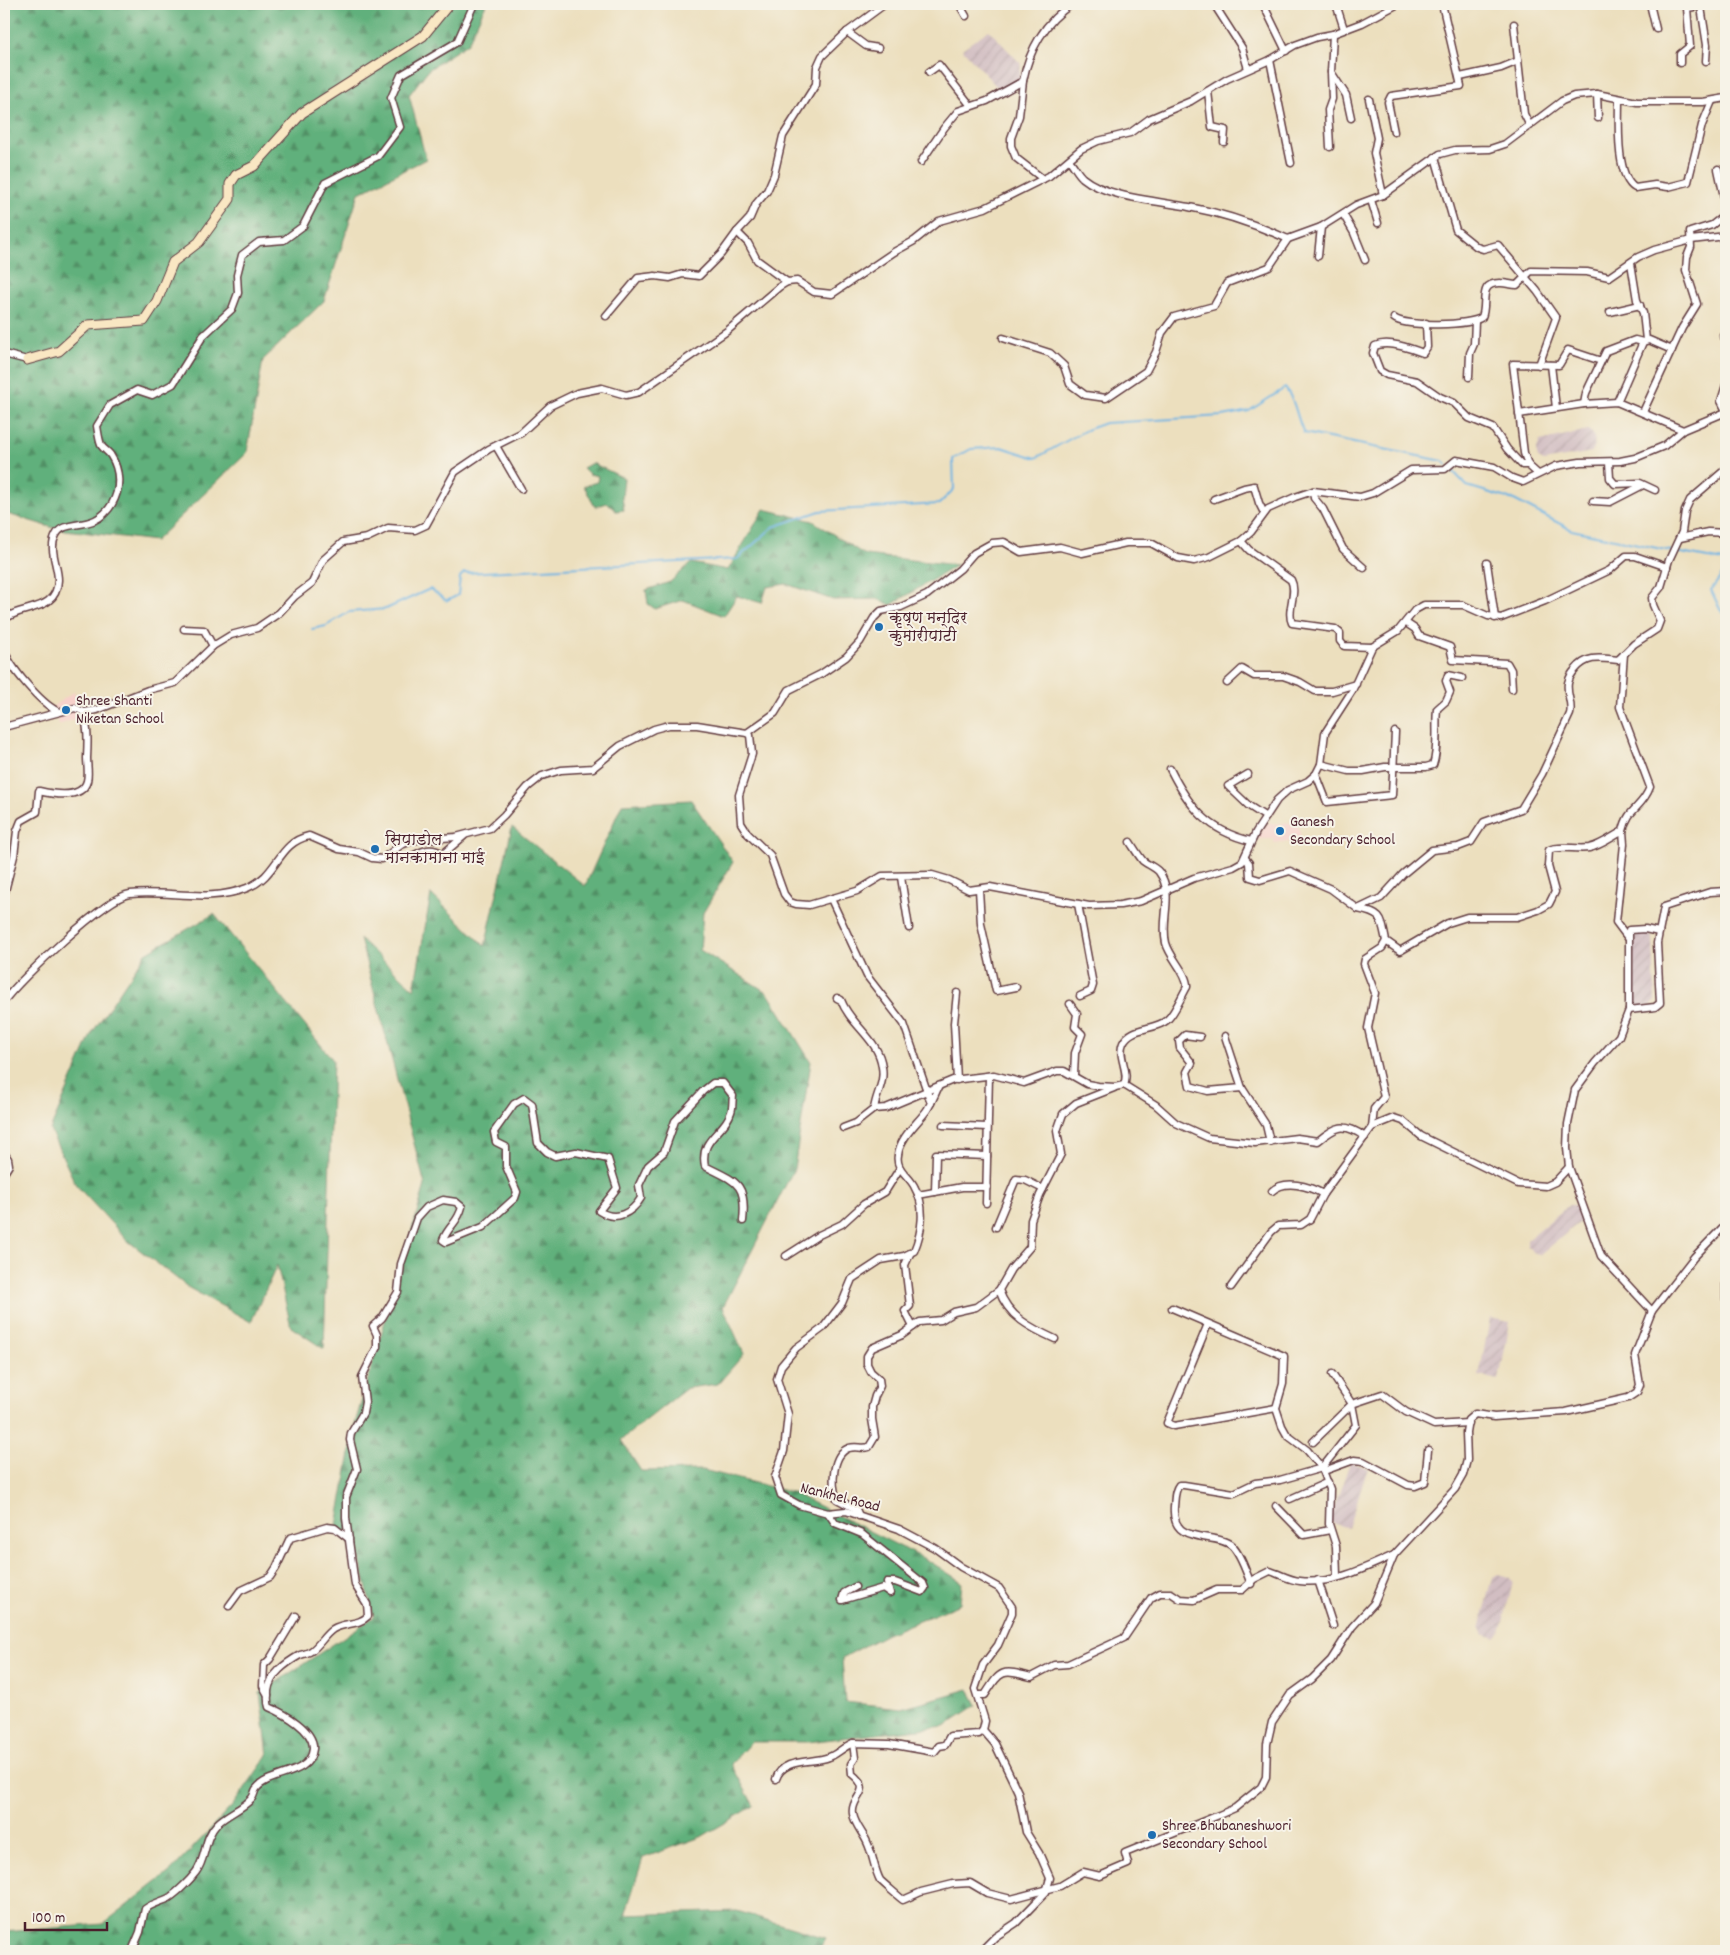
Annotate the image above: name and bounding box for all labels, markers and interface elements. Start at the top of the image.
place label: कृष्ण मन्दिर कुमारीपाटी [888,607,967,648]
marker: कृष्ण मन्दिर कुमारीपाटी [873,621,885,633]
place label: Shree Shanti Niketan School [76,690,164,731]
marker: Shree Shanti Niketan School [60,704,72,716]
place label: Ganesh Secondary School [1290,811,1395,852]
marker: Ganesh Secondary School [1274,825,1286,837]
place label: सिपाडोल मानकामाना माई [384,829,485,870]
marker: सिपाडोल मानकामाना माई [369,843,381,855]
street label: Nankhel Road [798,1477,882,1519]
place label: Shree Bhubaneshwori Secondary School [1162,1815,1291,1856]
marker: Shree Bhubaneshwori Secondary School [1146,1829,1158,1841]
scale bar [25,1900,108,1932]
text: 100 m [32,1908,65,1930]

